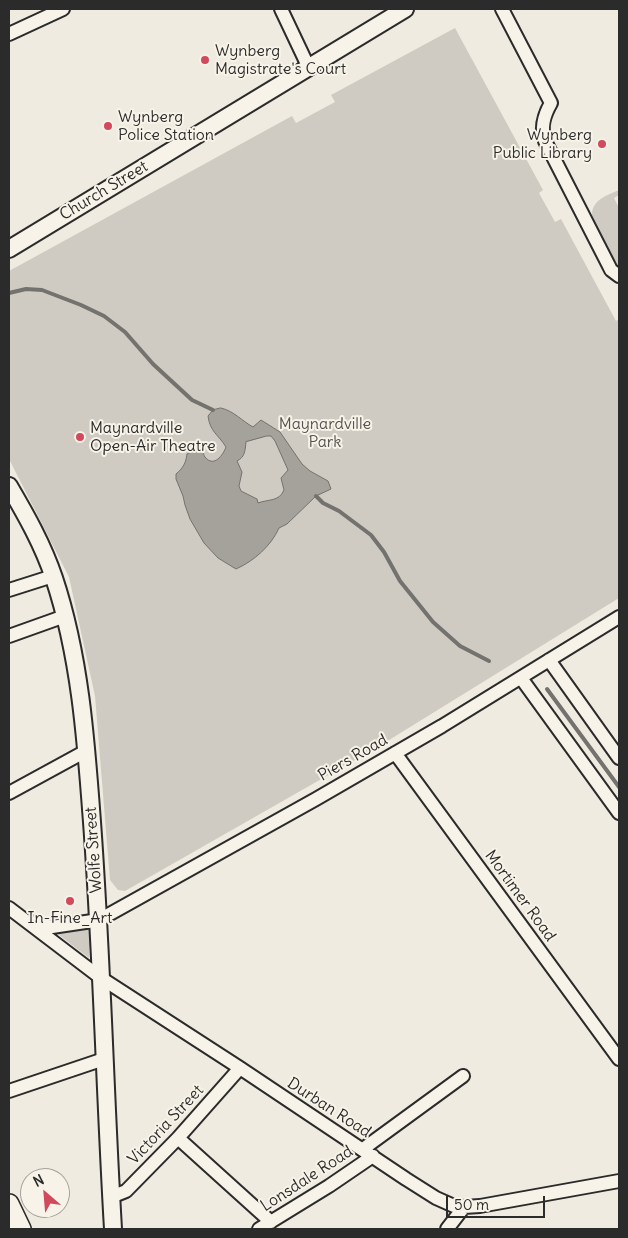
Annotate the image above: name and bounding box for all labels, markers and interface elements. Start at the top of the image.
place label: Wynberg Magistrate's Court [215,41,346,79]
marker: Wynberg Magistrate's Court [199,54,211,66]
place label: Wynberg Police Station [118,107,214,145]
marker: Wynberg Police Station [102,120,114,132]
place label: Wynberg Public Library [493,125,592,163]
marker: Wynberg Public Library [596,138,608,150]
street label: Church Street [56,157,152,225]
park label: Maynardville Park [279,414,371,452]
place label: Maynardville Open-Air Theatre [90,418,216,456]
marker: Maynardville Open-Air Theatre [74,431,86,443]
street label: Piers Road [315,730,391,786]
street label: Wolfe Street [81,806,107,894]
street label: Mortimer Road [481,847,559,945]
marker: In-Fine_Art [64,895,76,907]
place label: In-Fine_Art [28,908,112,928]
street label: Durban Road [284,1074,374,1142]
street label: Victoria Street [124,1081,208,1169]
street label: Lonsdale Road [257,1142,357,1216]
north arrow [20,1168,70,1218]
text: N [30,1170,47,1191]
scale bar [448,1186,547,1218]
text: 50 m [454,1195,489,1214]

